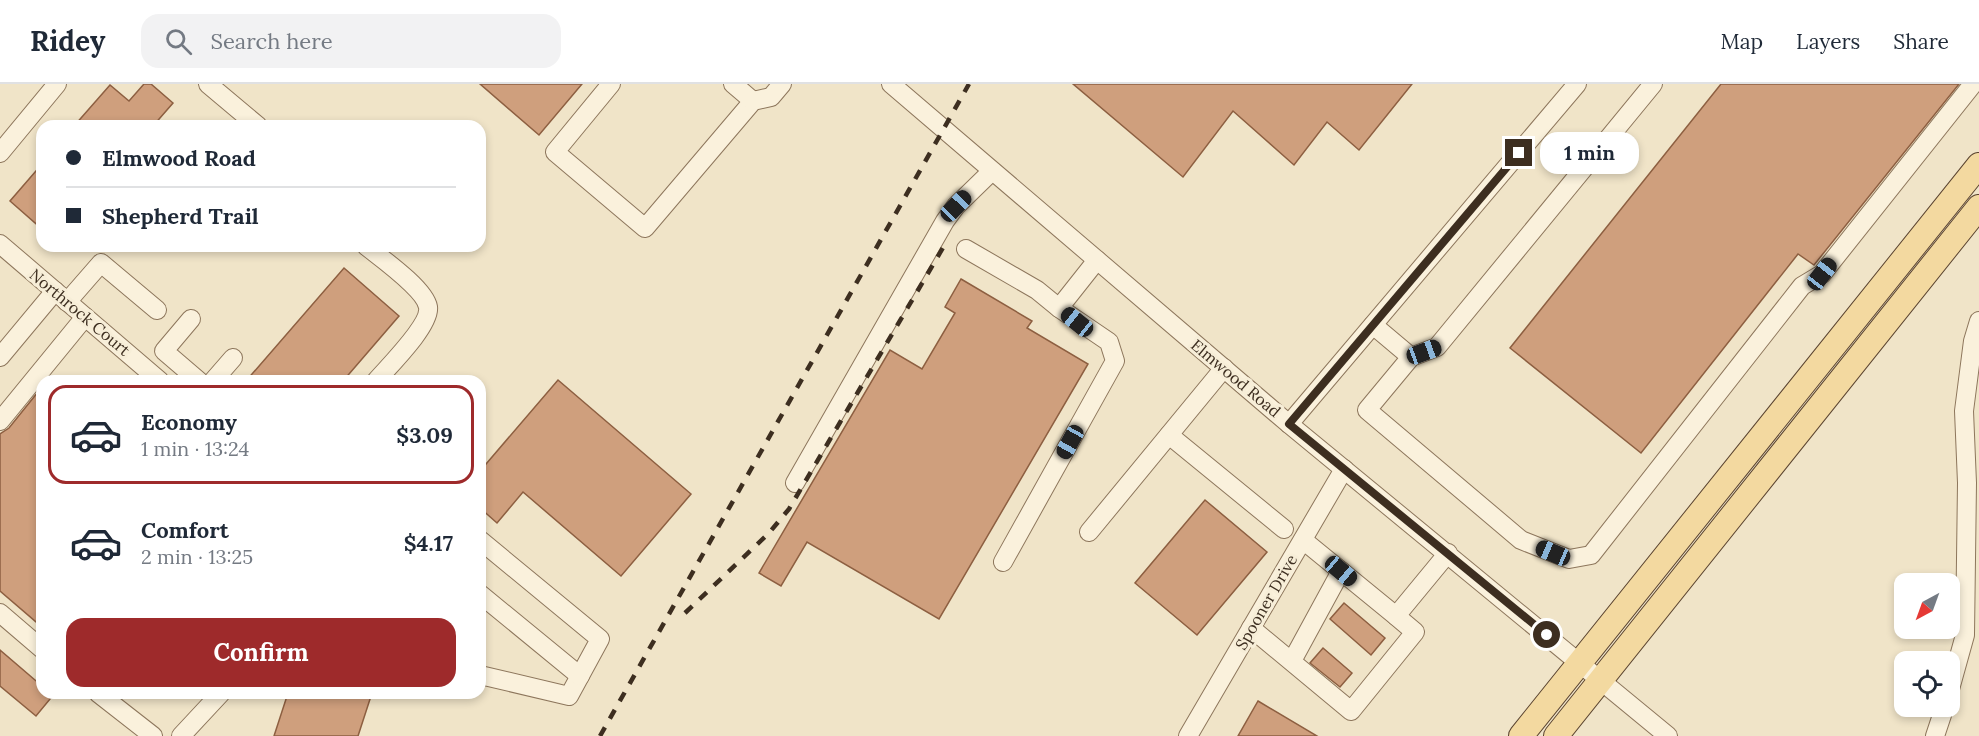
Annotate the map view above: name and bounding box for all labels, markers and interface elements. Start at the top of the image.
search box [141,14,561,68]
text: Ridey [30,23,105,59]
icon: search [162,25,195,58]
text: Search here [210,27,333,55]
text: Map [1720,28,1763,55]
text: Layers [1796,28,1860,55]
text: Share [1893,28,1949,55]
callout: 1 min [1540,132,1639,174]
route end [1505,139,1532,166]
text: 1 min [1564,140,1615,165]
text: Elmwood Road [102,144,256,172]
car [937,187,975,225]
text: Shepherd Trail [102,202,259,230]
car [1804,254,1840,294]
street label: Northrock Court [26,264,135,360]
car [1057,304,1097,340]
street label: Elmwood Road [1187,335,1285,422]
car [1404,337,1444,367]
icon: car [69,408,123,462]
text: Economy [141,408,237,436]
text: $3.09 [396,421,453,449]
car [1053,422,1087,462]
text: 1 min · 13:24 [141,436,249,461]
icon: car [69,516,123,570]
text: Comfort [141,516,229,544]
text: $4.17 [404,529,453,557]
car [1533,538,1573,568]
text: 2 min · 13:25 [141,544,253,569]
street label: Spooner Drive [1231,550,1302,653]
car [1321,553,1361,589]
north arrow [1894,573,1960,639]
map controls [1894,573,1960,717]
button: Confirm [66,618,456,687]
route start [1533,621,1560,648]
button: locate [1894,651,1960,717]

